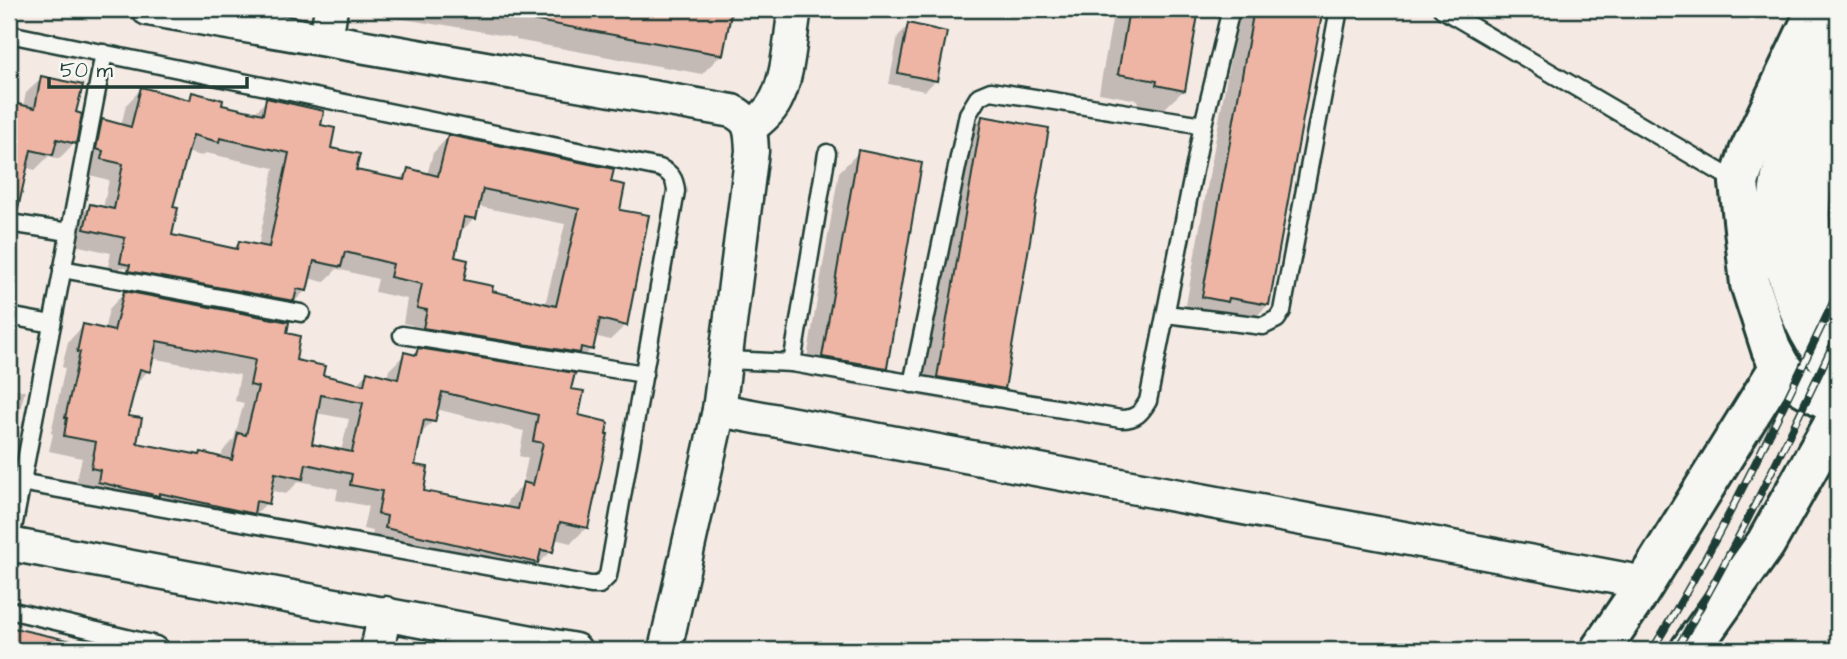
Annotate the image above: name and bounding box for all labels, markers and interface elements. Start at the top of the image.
scale bar [49,46,247,90]
text: 50 m [60,56,114,85]

